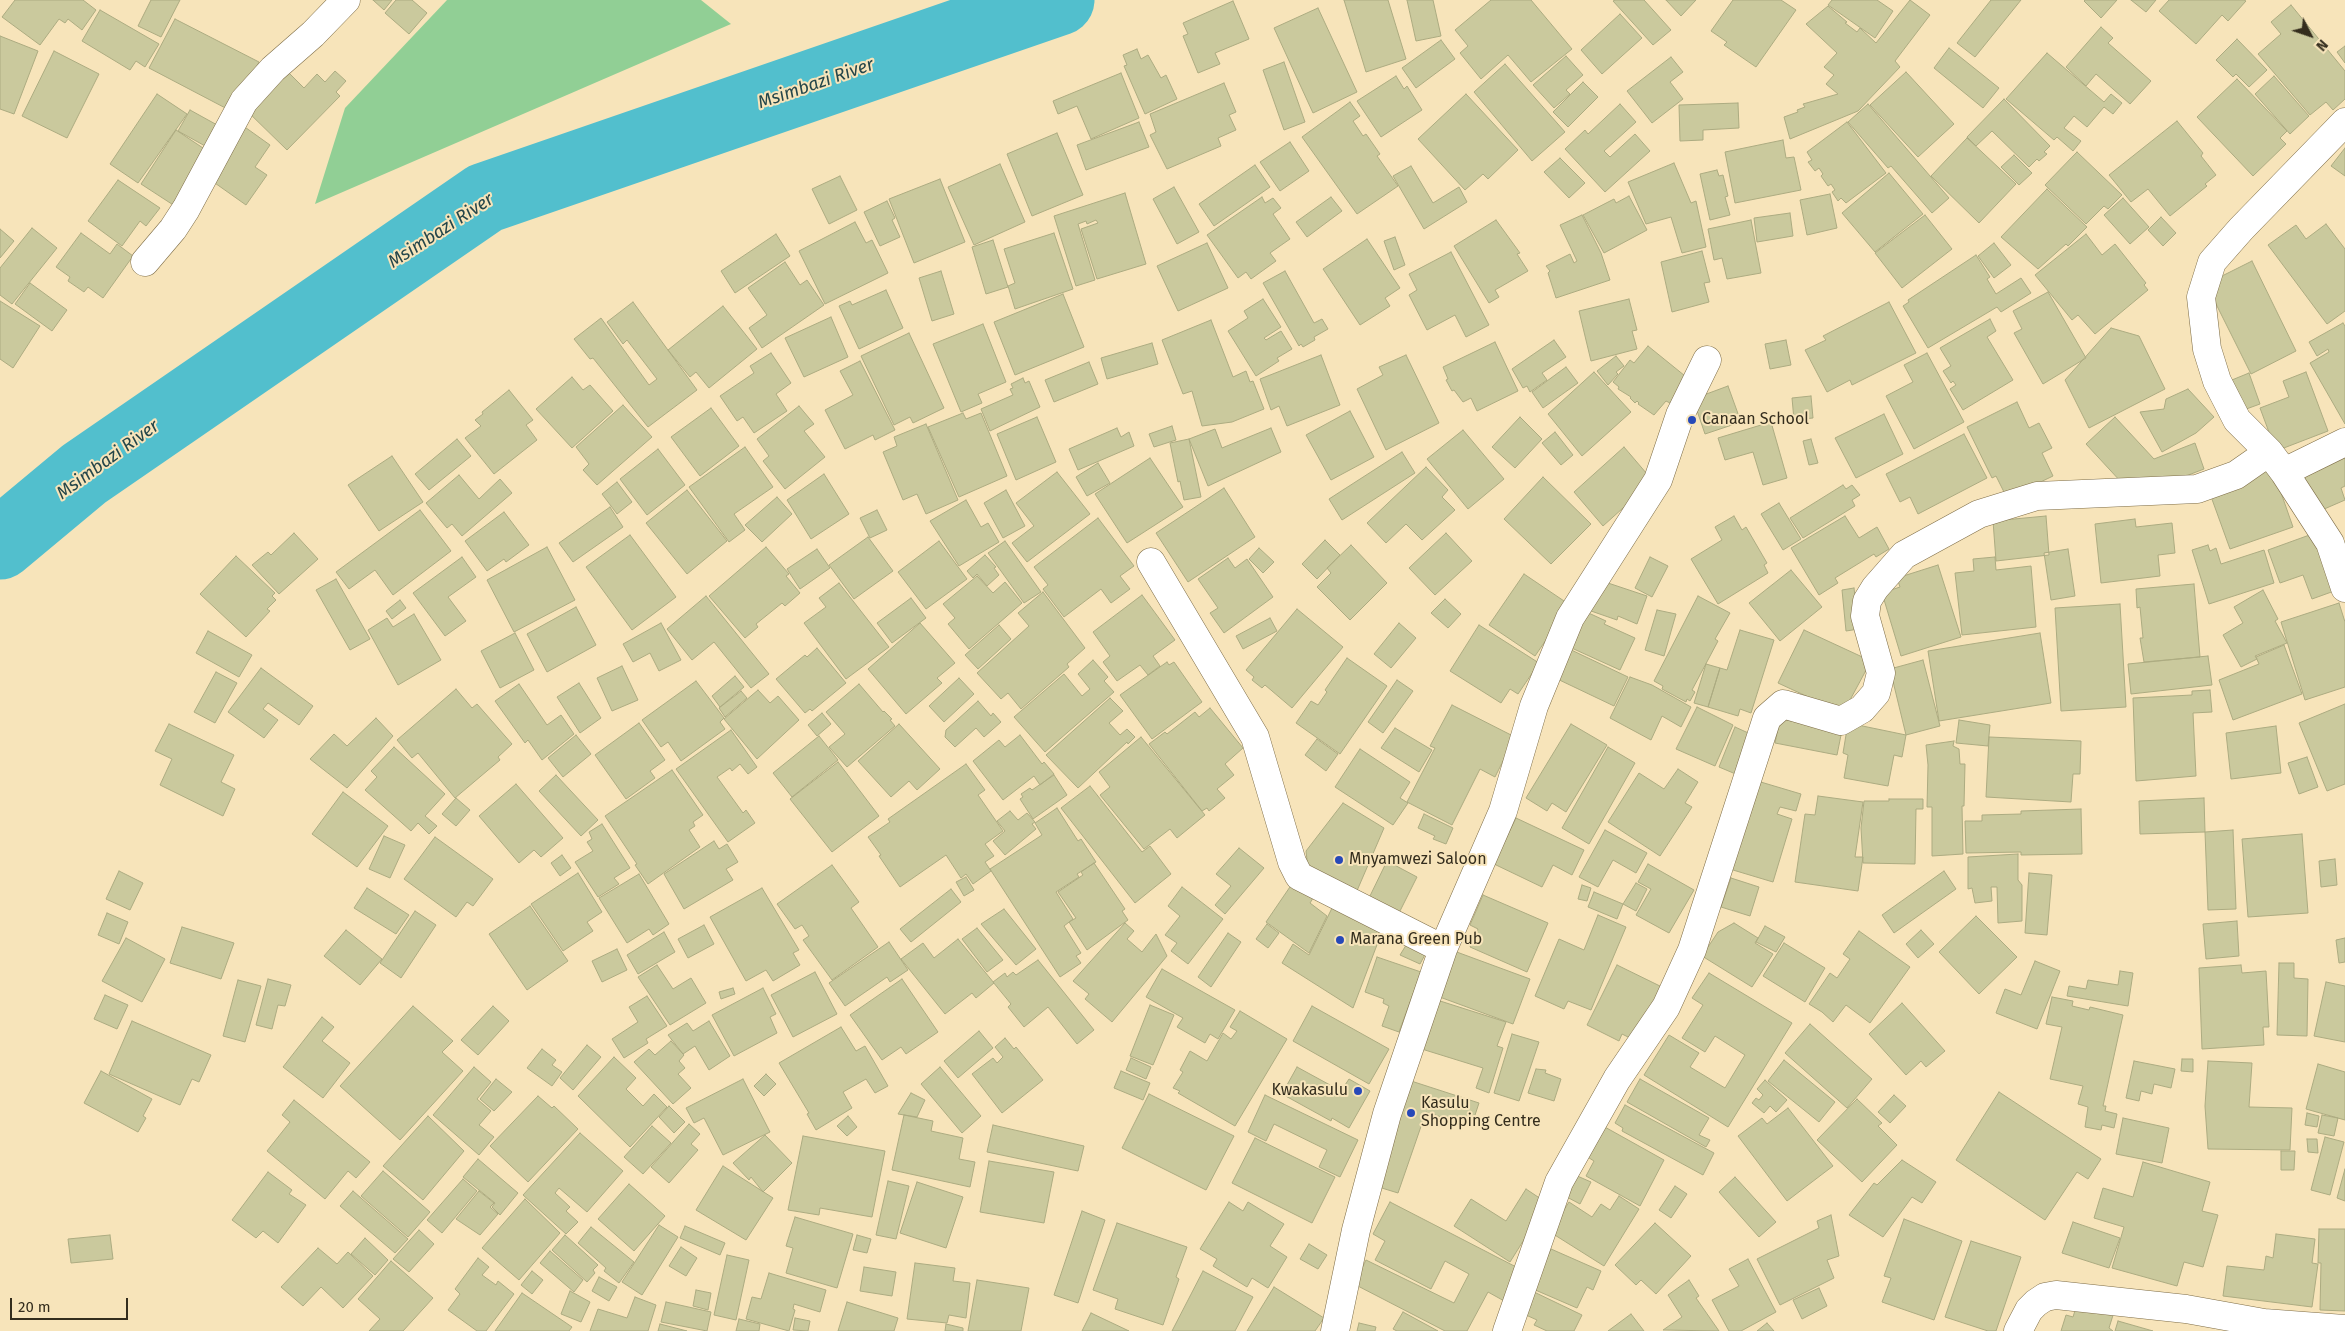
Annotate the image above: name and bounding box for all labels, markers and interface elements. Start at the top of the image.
north arrow [2285,10,2335,60]
text: N [2312,36,2331,54]
water label: Msimbazi River [755,54,877,114]
water label: Msimbazi River [384,189,498,273]
place label: Canaan School [1702,410,1809,430]
marker: Canaan School [1686,414,1698,426]
water label: Msimbazi River [53,416,163,504]
place label: Mnyamwezi Saloon [1349,850,1487,870]
marker: Mnyamwezi Saloon [1333,854,1345,866]
place label: Marana Green Pub [1350,930,1482,950]
marker: Marana Green Pub [1334,934,1346,946]
place label: Kwakasulu [1271,1081,1348,1101]
marker: Kwakasulu [1352,1085,1364,1097]
place label: Kasulu Shopping Centre [1421,1094,1541,1132]
marker: Kasulu Shopping Centre [1405,1107,1417,1119]
scale bar [12,1288,130,1320]
text: 20 m [18,1298,51,1316]

